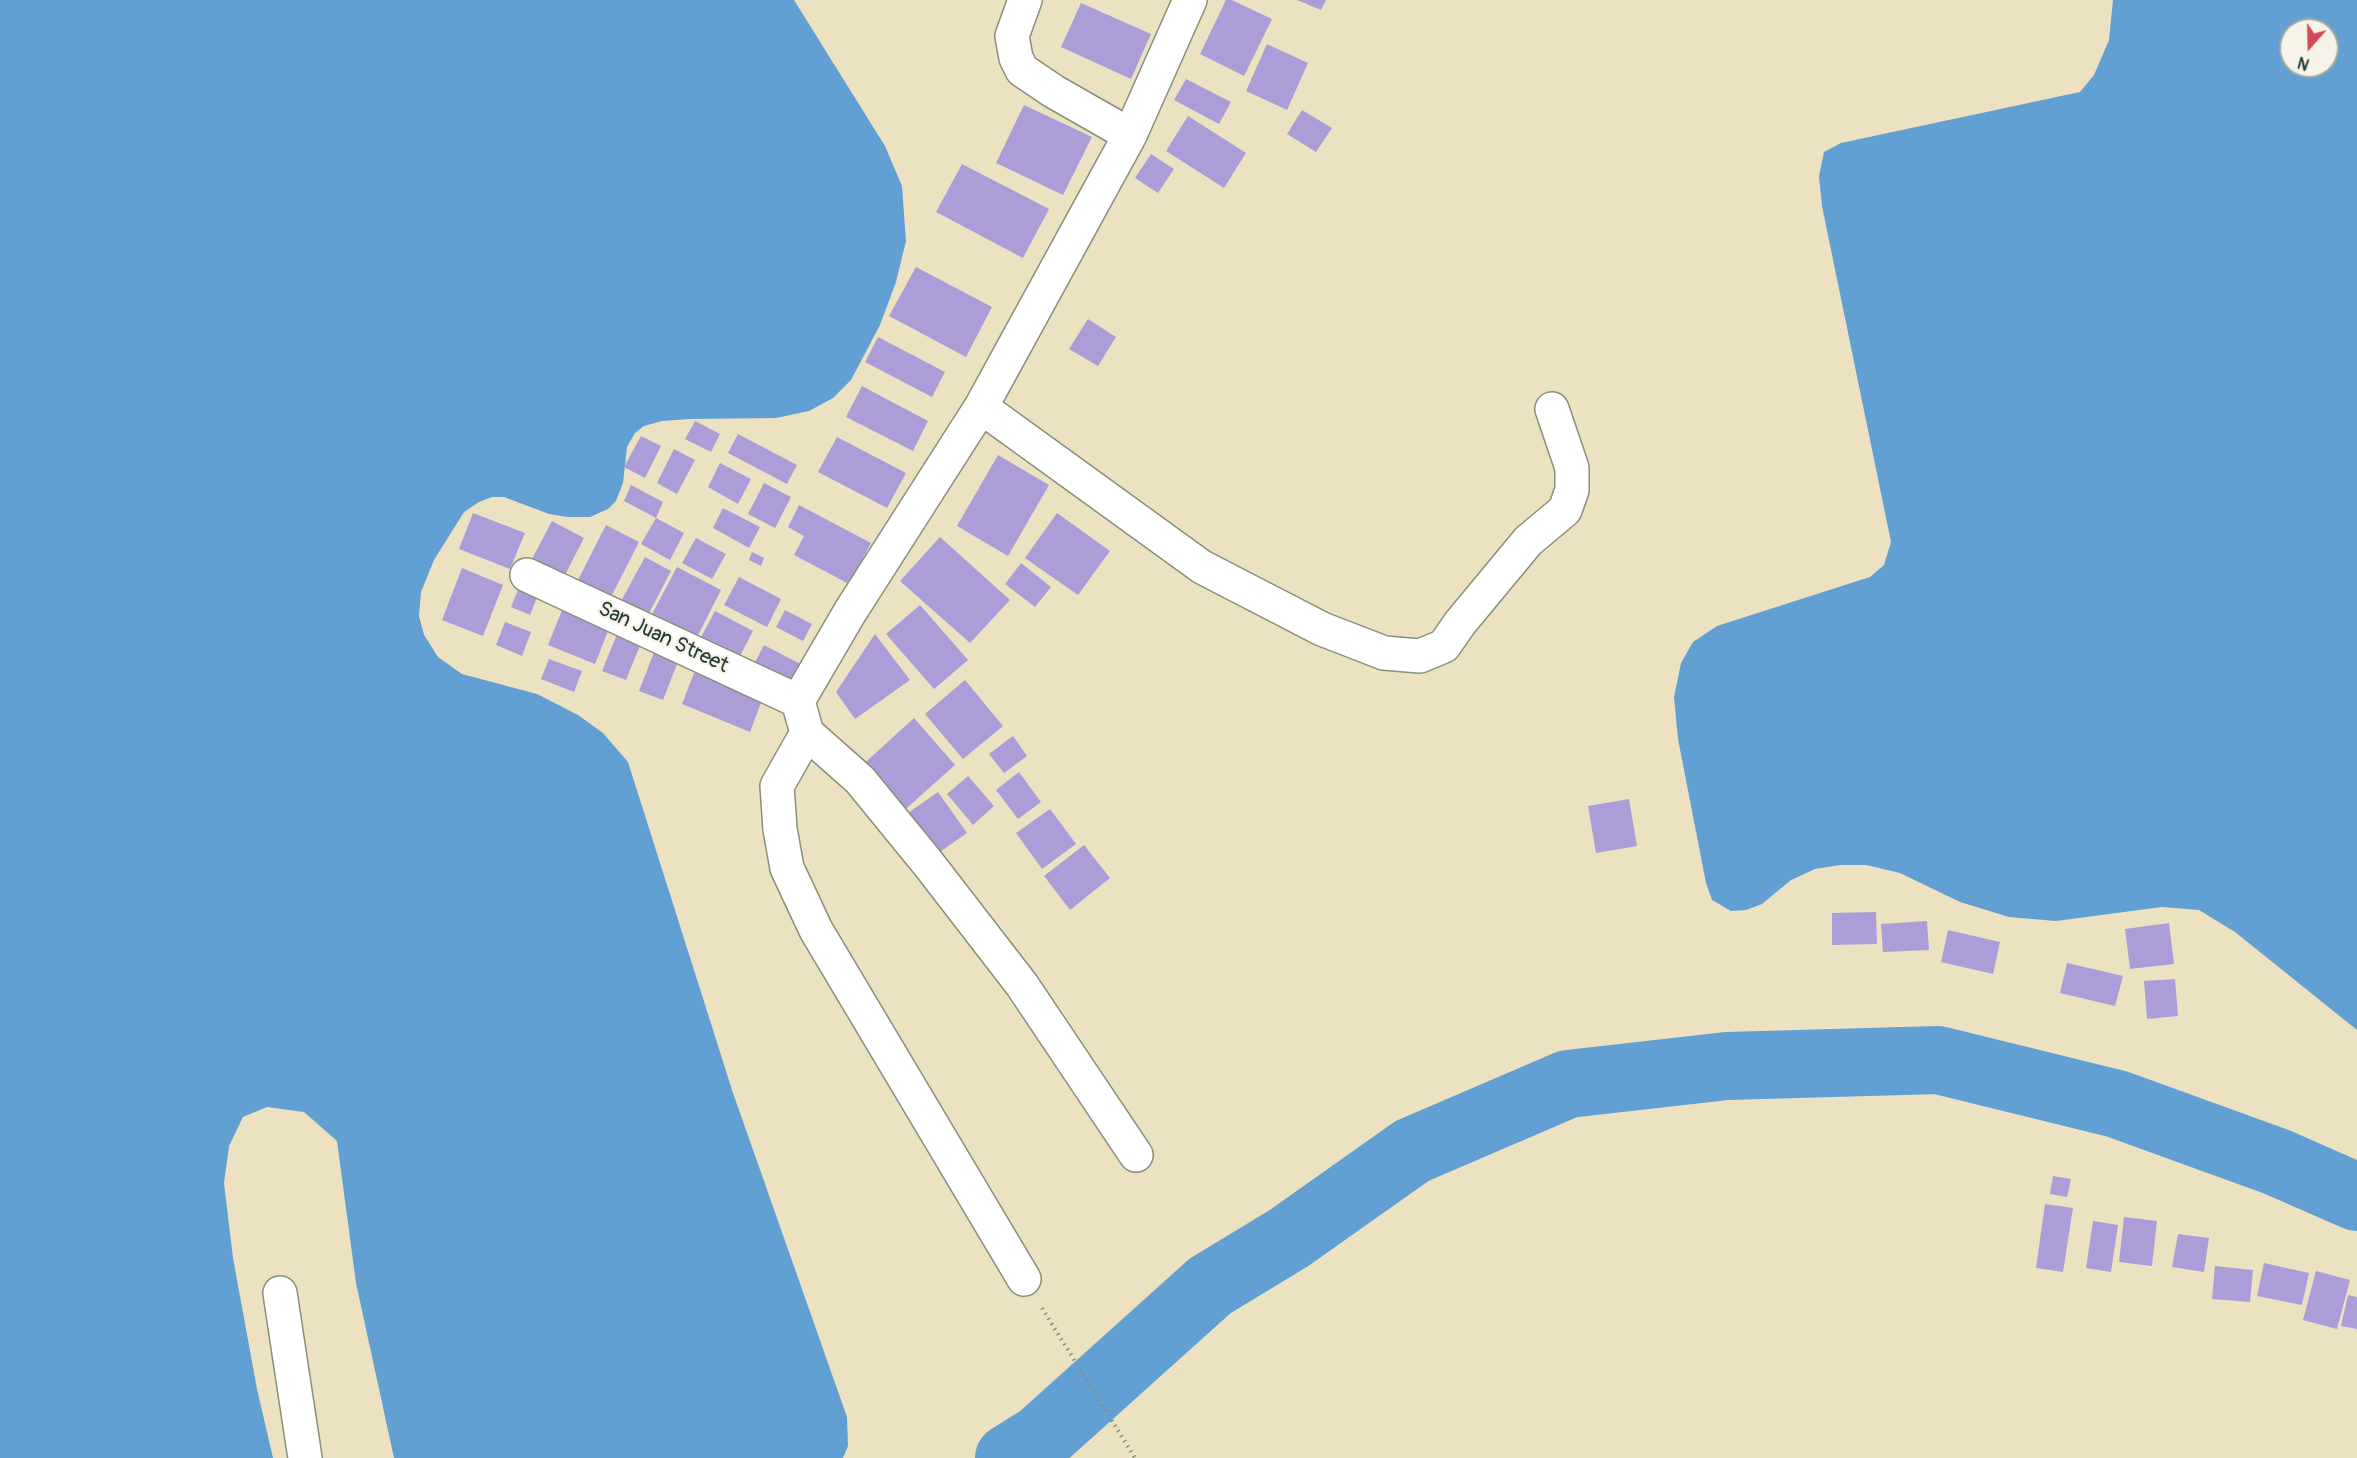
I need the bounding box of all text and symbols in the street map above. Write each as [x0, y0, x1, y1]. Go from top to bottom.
north arrow [2279, 18, 2339, 78]
text: N [2295, 52, 2312, 74]
street label: San Juan Street [594, 597, 732, 679]

